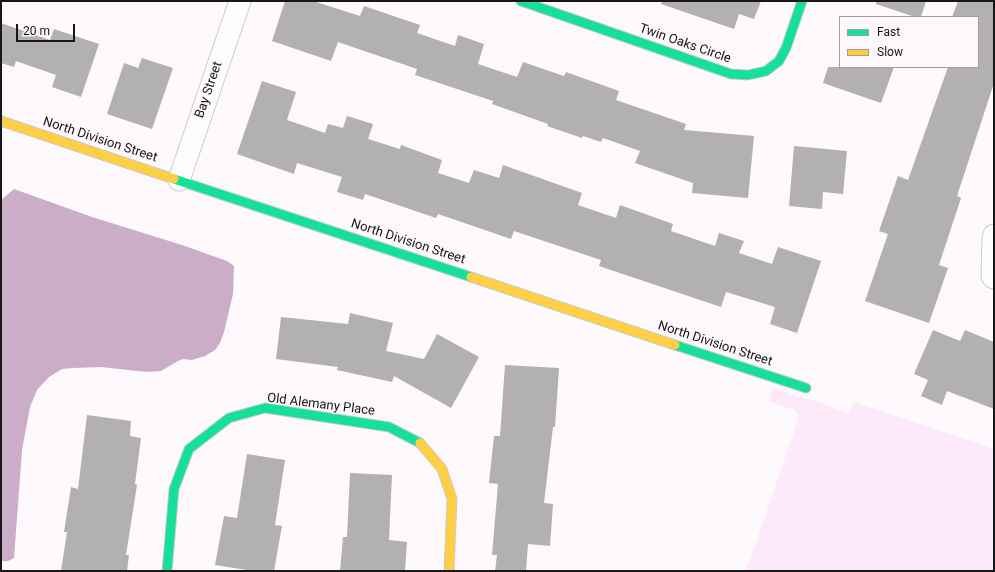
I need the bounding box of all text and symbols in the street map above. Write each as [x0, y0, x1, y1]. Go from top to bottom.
scale bar [18, 16, 77, 42]
legend [839, 16, 979, 68]
street label: Twin Oaks Circle [637, 21, 733, 67]
text: 20 m [23, 24, 50, 38]
text: Fast [877, 25, 900, 39]
text: Slow [877, 45, 903, 59]
street label: Bay Street [192, 60, 226, 120]
street label: North Division Street [41, 114, 159, 166]
street label: North Division Street [349, 216, 467, 268]
street label: North Division Street [656, 318, 774, 370]
street label: Old Alemany Place [266, 391, 376, 419]

